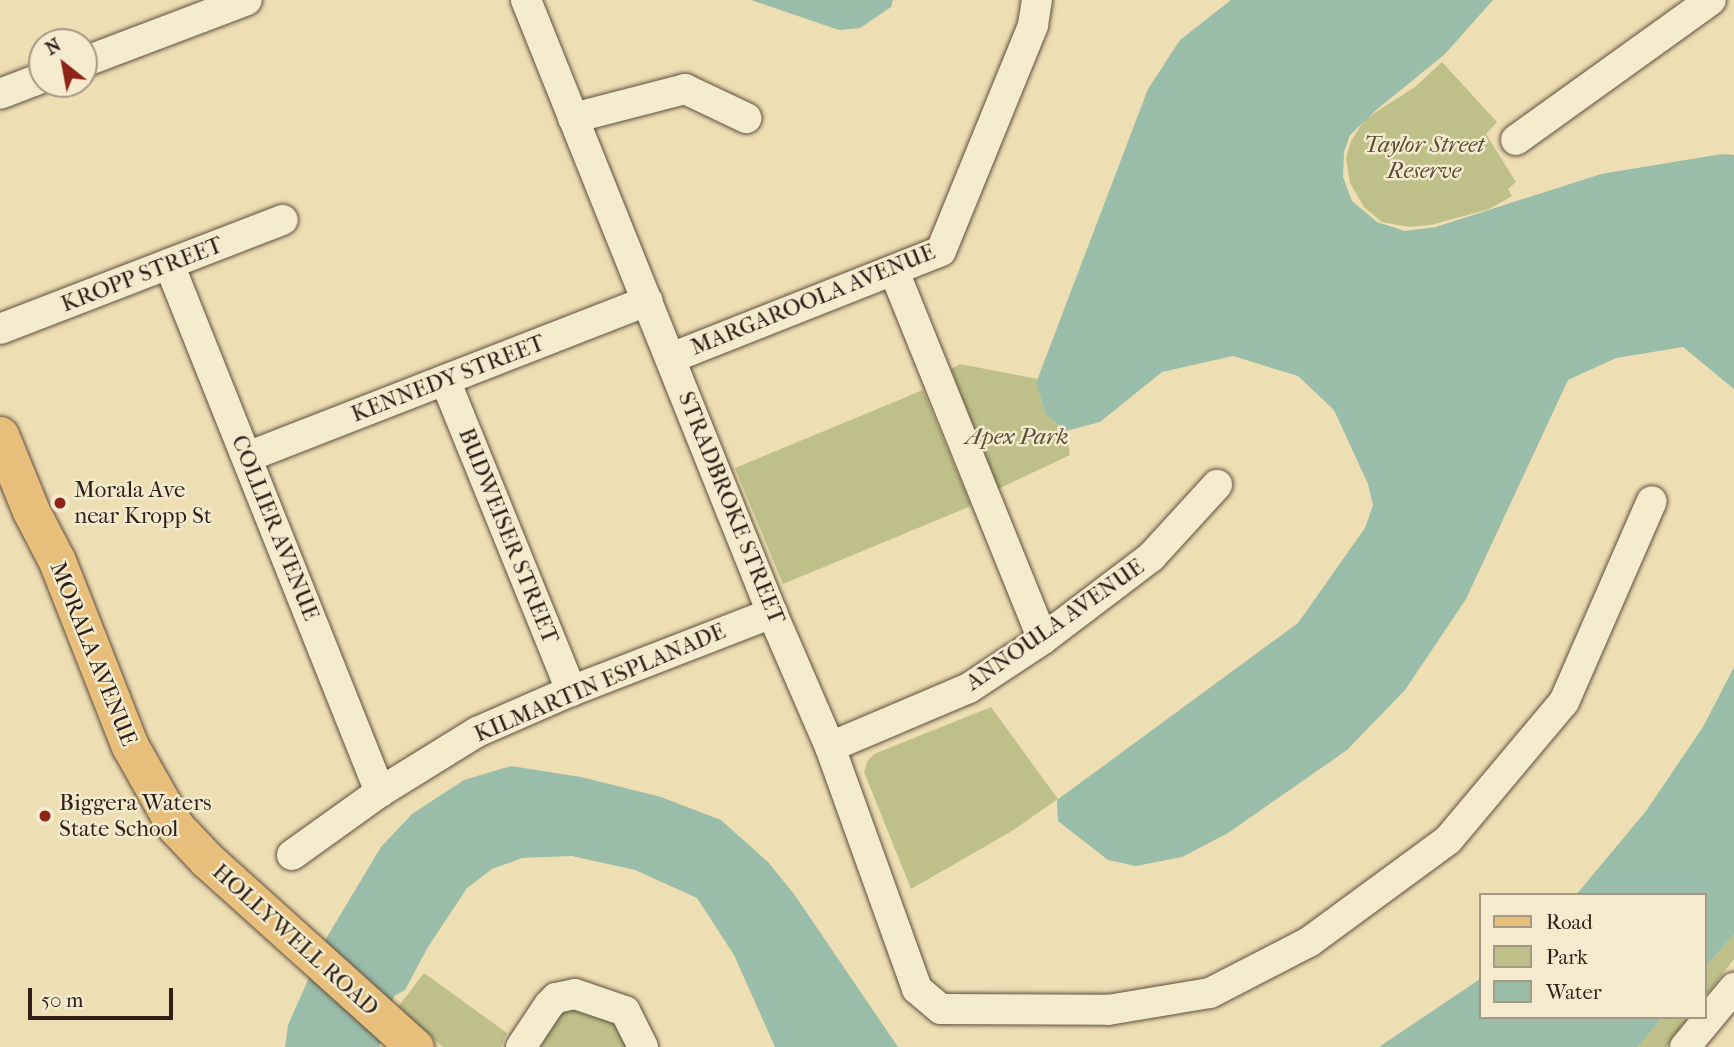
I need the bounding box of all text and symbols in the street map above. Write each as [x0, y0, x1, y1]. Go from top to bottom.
north arrow [28, 28, 98, 98]
text: N [41, 34, 65, 60]
park label: Taylor Street Reserve [1364, 131, 1484, 185]
street label: KROPP STREET [57, 231, 227, 319]
street label: MARGAROOLA AVENUE [687, 238, 939, 362]
street label: KENNEDY STREET [347, 329, 549, 429]
street label: STRADBROKE STREET [672, 388, 790, 628]
park label: Apex Park [966, 423, 1068, 451]
street label: BUDWEISER STREET [452, 424, 564, 648]
street label: COLLIER AVENUE [225, 431, 325, 625]
place label: Morala Ave near Kropp St [74, 476, 212, 530]
marker: Morala Ave near Kropp St [52, 495, 68, 511]
street label: ANNOULA AVENUE [961, 553, 1149, 697]
street label: MORALA AVENUE [43, 558, 143, 750]
street label: KILMARTIN ESPLANADE [470, 617, 730, 749]
place label: Biggera Waters State School [59, 789, 211, 843]
marker: Biggera Waters State School [37, 808, 53, 824]
street label: HOLLYWELL ROAD [206, 858, 384, 1022]
legend [1478, 893, 1706, 1019]
text: Road [1546, 910, 1593, 934]
text: Park [1546, 945, 1588, 969]
scale bar [32, 974, 177, 1018]
text: Water [1546, 980, 1602, 1004]
text: 50 m [41, 988, 84, 1012]

